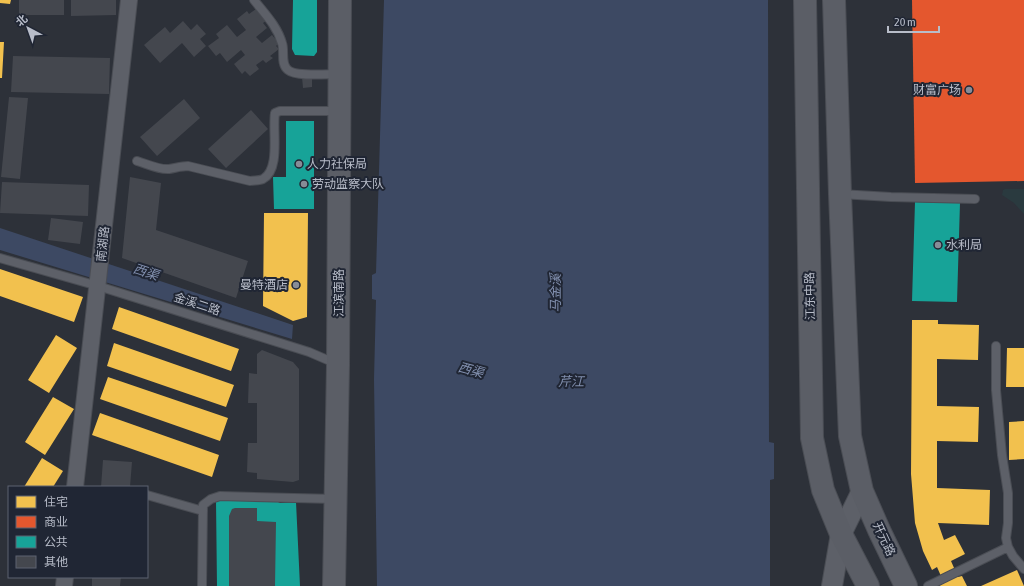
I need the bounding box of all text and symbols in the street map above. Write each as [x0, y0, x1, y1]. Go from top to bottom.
north arrow [8, 8, 48, 48]
scale bar [888, 8, 939, 34]
text: 北 [13, 12, 30, 29]
text: 20 m [894, 15, 916, 29]
place label: 财富广场 [913, 83, 961, 97]
marker: 财富广场 [964, 85, 974, 95]
place label: 人力社保局 [307, 157, 367, 171]
marker: 人力社保局 [294, 159, 304, 169]
place label: 劳动监察大队 [312, 177, 384, 191]
marker: 劳动监察大队 [299, 179, 309, 189]
street label: 南湖路 [94, 225, 112, 263]
place label: 水利局 [946, 238, 982, 252]
marker: 水利局 [933, 240, 943, 250]
water label: 西渠 [131, 261, 163, 284]
street label: 江滨南路 [332, 269, 346, 317]
water label: 马金溪 [548, 272, 563, 313]
street label: 江东中路 [803, 272, 817, 320]
place label: 曼特酒店 [240, 278, 288, 292]
marker: 曼特酒店 [291, 280, 301, 290]
street label: 金溪二路 [172, 290, 222, 318]
water label: 西渠 [456, 359, 487, 381]
water label: 芹江 [558, 374, 586, 389]
legend [8, 486, 148, 578]
text: 住宅 [44, 495, 68, 509]
text: 商业 [44, 515, 68, 529]
street label: 开元路 [870, 520, 898, 558]
text: 公共 [44, 535, 68, 549]
text: 其他 [44, 555, 68, 569]

